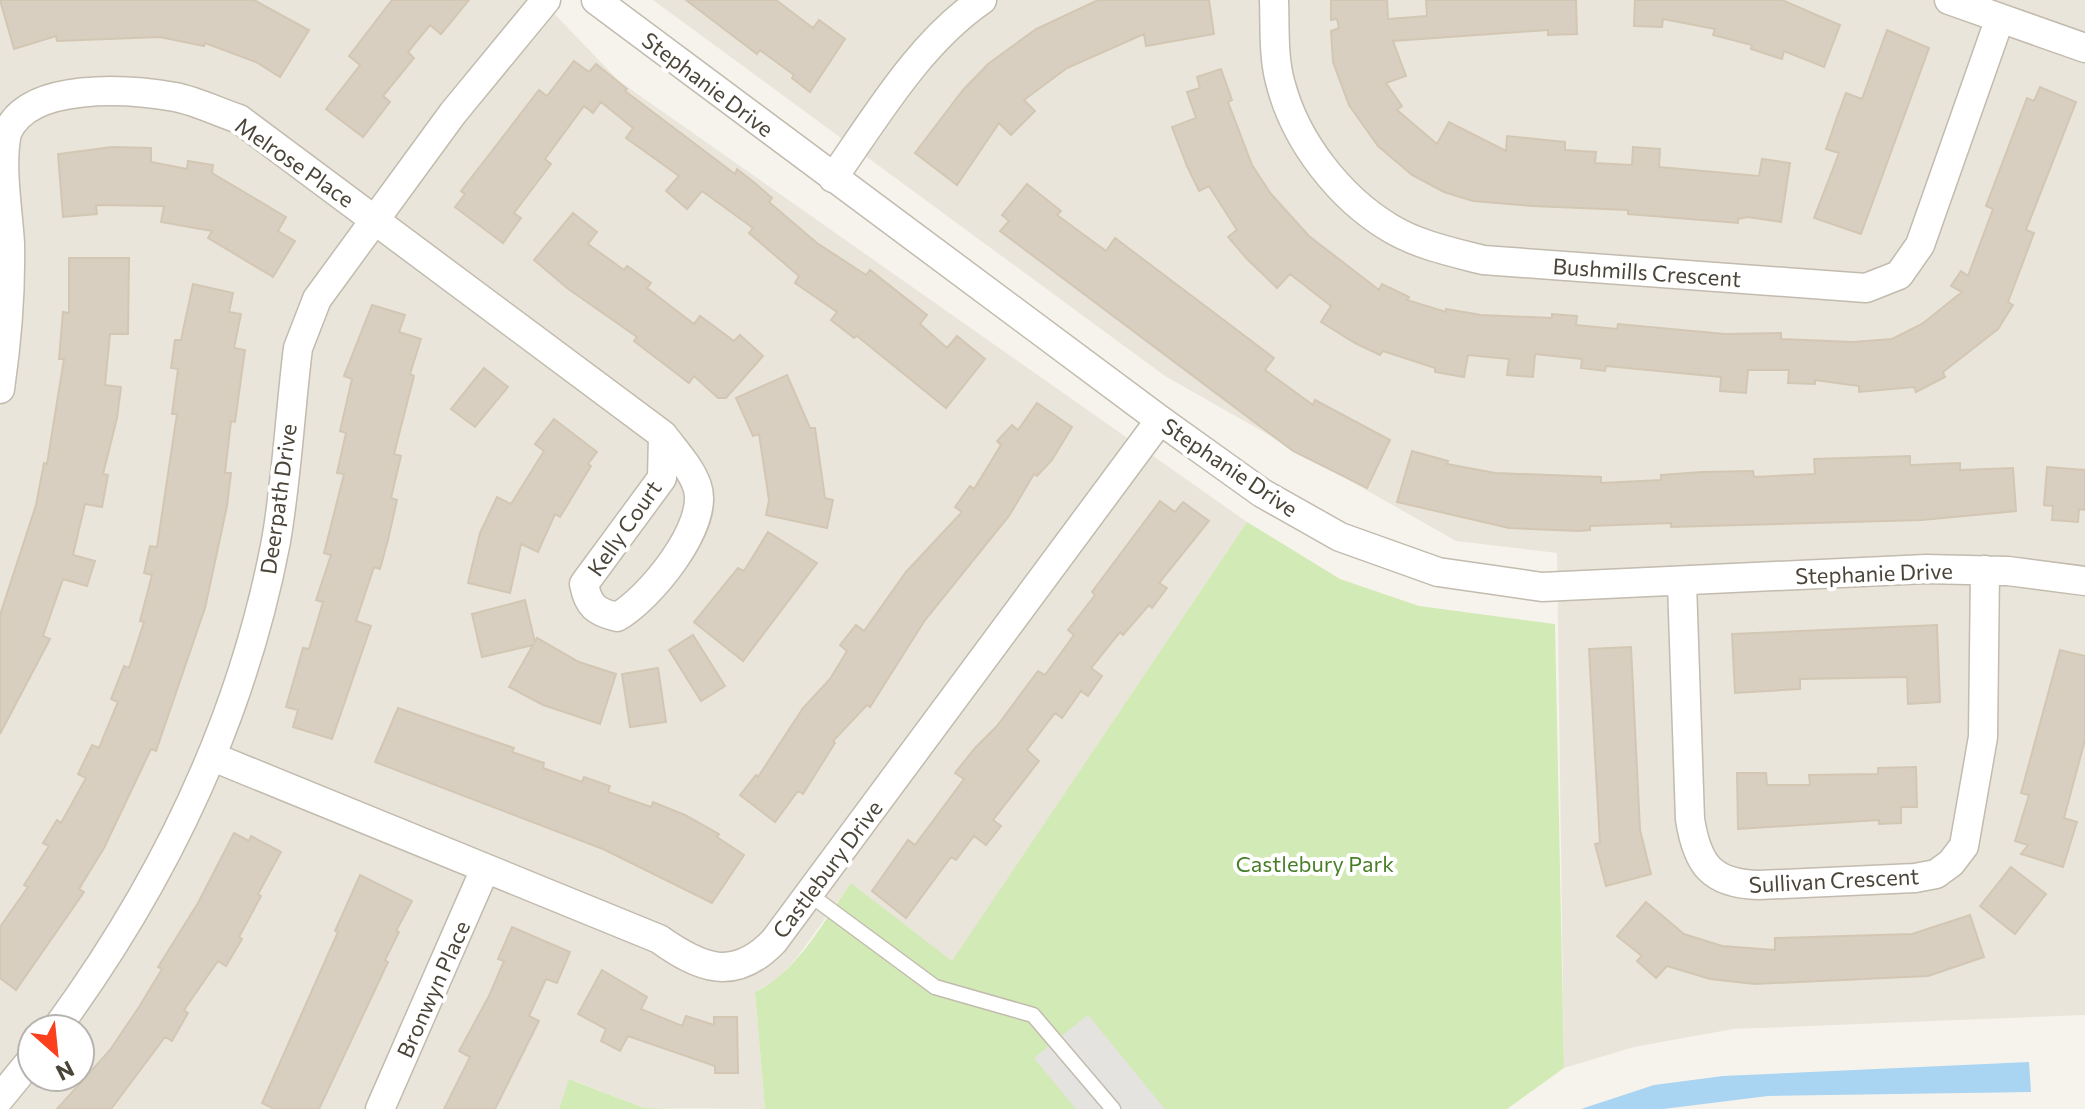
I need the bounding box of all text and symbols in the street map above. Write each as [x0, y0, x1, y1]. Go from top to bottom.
street label: Stephanie Drive [637, 26, 779, 142]
street label: Melrose Place [230, 111, 360, 213]
street label: Bushmills Crescent [1552, 252, 1742, 292]
street label: Stephanie Drive [1157, 412, 1303, 522]
street label: Deerpath Drive [254, 422, 302, 576]
street label: Kelly Court [581, 475, 667, 581]
street label: Stephanie Drive [1795, 557, 1953, 589]
street label: Castlebury Drive [766, 795, 888, 943]
park label: Castlebury Park [1236, 850, 1394, 877]
street label: Sullivan Crescent [1748, 862, 1920, 898]
street label: Bronwyn Place [391, 916, 475, 1062]
north arrow [16, 1013, 96, 1093]
text: N [52, 1055, 79, 1087]

